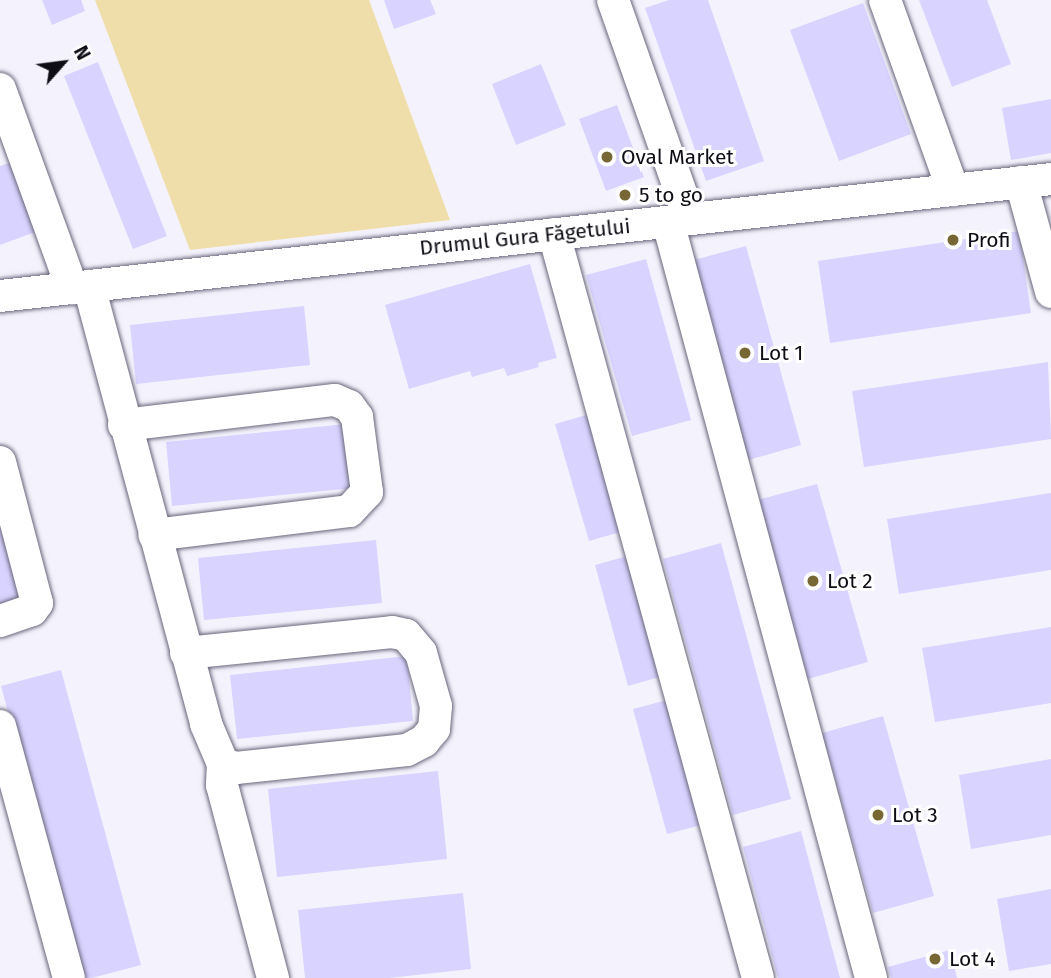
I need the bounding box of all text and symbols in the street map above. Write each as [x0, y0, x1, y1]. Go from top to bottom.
north arrow [28, 28, 98, 98]
text: N [69, 42, 95, 64]
place label: Oval Market [621, 144, 734, 170]
marker: Oval Market [599, 149, 615, 165]
place label: 5 to go [639, 182, 703, 208]
marker: 5 to go [617, 187, 633, 203]
street label: Drumul Gura Făgetului [418, 213, 632, 261]
place label: Profi [967, 227, 1011, 253]
marker: Profi [945, 232, 961, 248]
place label: Lot 1 [759, 340, 803, 366]
marker: Lot 1 [737, 345, 753, 361]
place label: Lot 2 [827, 568, 873, 594]
marker: Lot 2 [805, 573, 821, 589]
place label: Lot 3 [892, 802, 938, 828]
marker: Lot 3 [870, 807, 886, 823]
place label: Lot 4 [949, 946, 996, 972]
marker: Lot 4 [927, 951, 943, 967]

